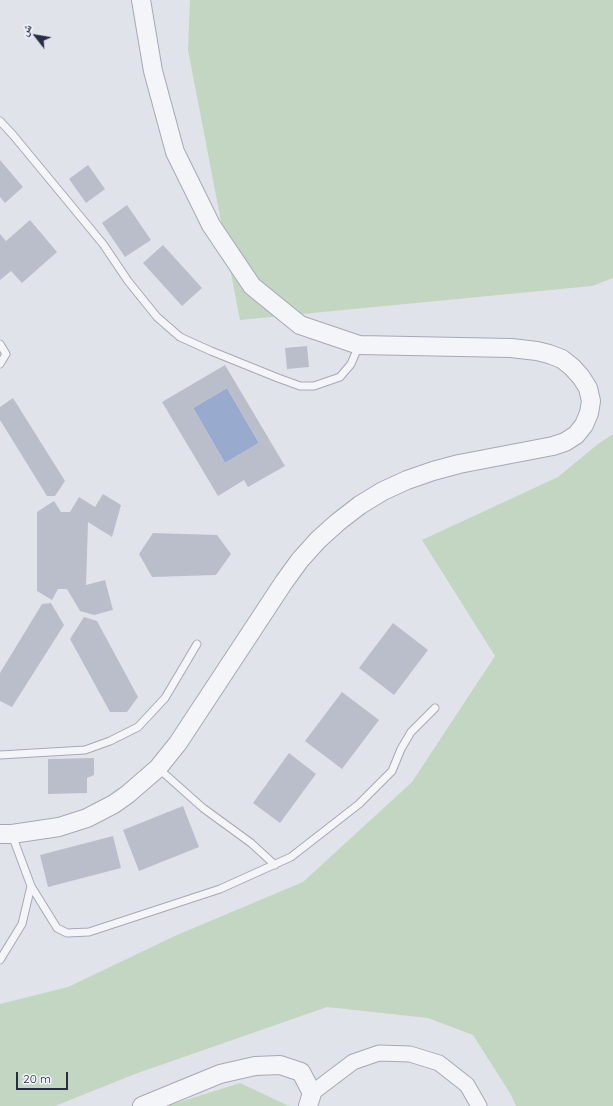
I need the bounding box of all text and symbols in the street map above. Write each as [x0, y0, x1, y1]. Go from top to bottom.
north arrow [16, 16, 56, 56]
text: ش [17, 21, 35, 38]
scale bar [18, 1064, 70, 1090]
text: 20 m [23, 1071, 51, 1086]

